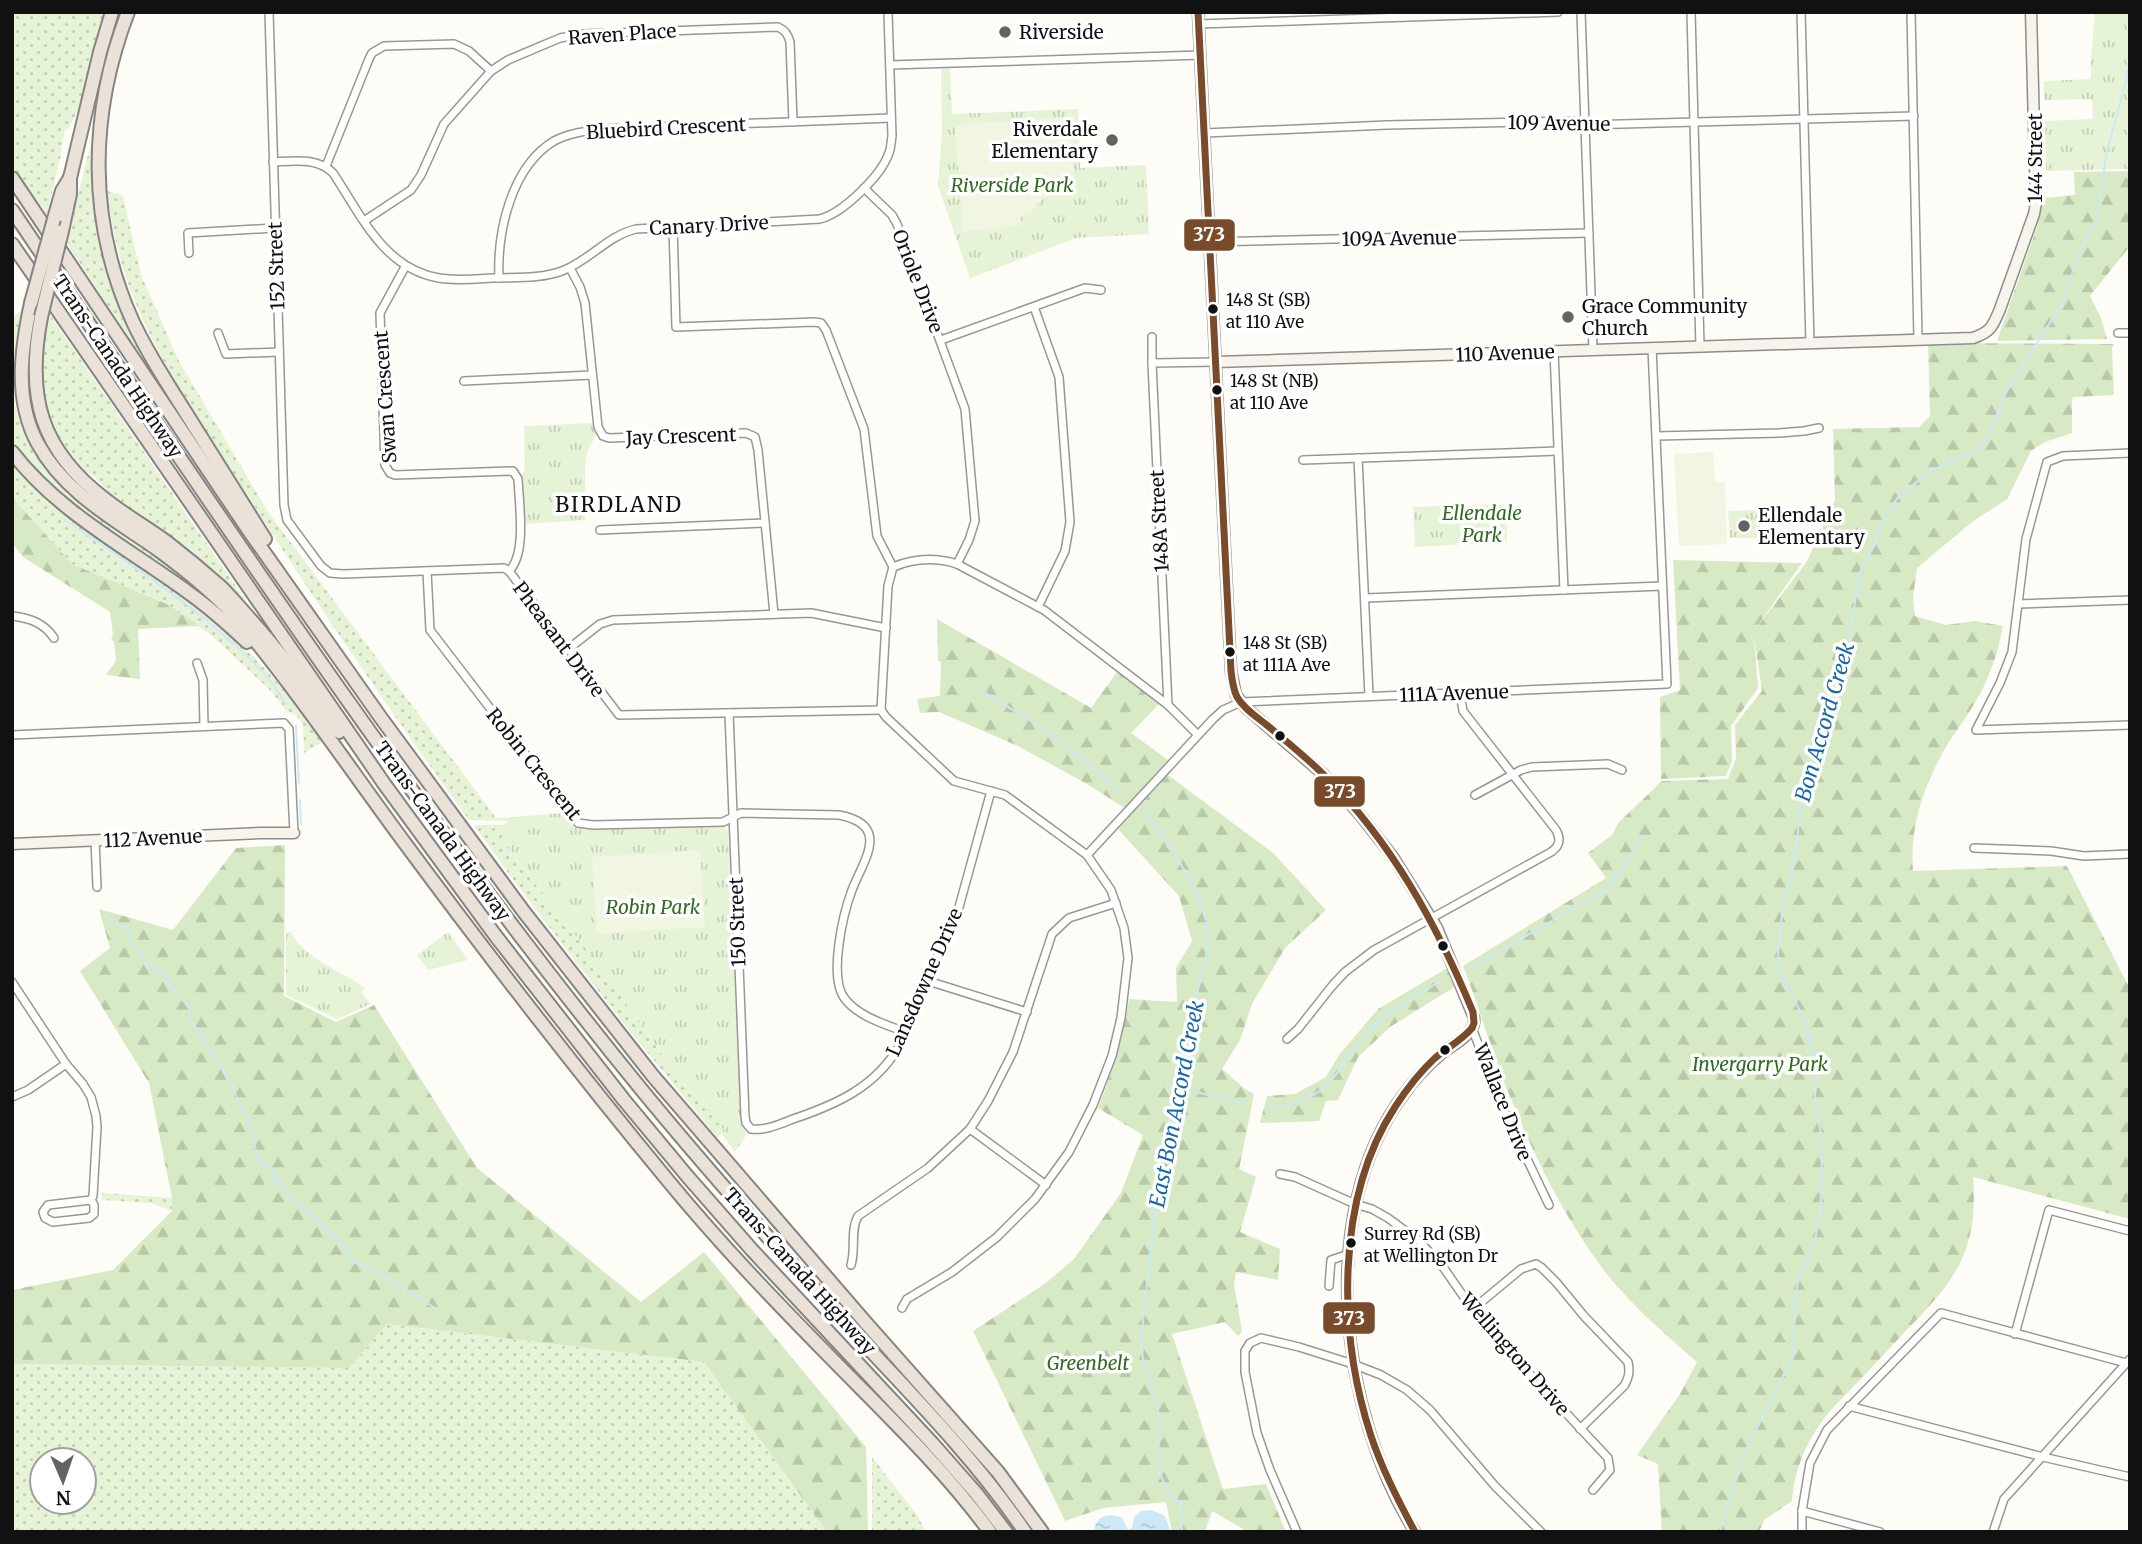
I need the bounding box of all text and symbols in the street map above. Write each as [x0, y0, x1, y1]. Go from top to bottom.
street label: Raven Place [567, 18, 677, 50]
place label: Riverside [1019, 20, 1104, 44]
marker: Riverside [997, 24, 1013, 40]
street label: 109 Avenue [1507, 110, 1611, 136]
street label: Bluebird Crescent [585, 112, 747, 144]
street label: 144 Street [2023, 113, 2047, 203]
place label: Riverdale Elementary [991, 117, 1098, 163]
marker: Riverdale Elementary [1104, 132, 1120, 148]
park label: Riverside Park [951, 173, 1074, 197]
street label: Canary Drive [649, 210, 769, 240]
line badge: 373 [1183, 218, 1236, 252]
street label: 152 Street [262, 221, 290, 311]
text: 373 [1193, 222, 1225, 246]
street label: 109A Avenue [1341, 225, 1457, 251]
street label: Oriole Drive [887, 226, 949, 336]
street label: Trans-Canada Highway [48, 270, 188, 462]
place label: 148 St (SB) at 110 Ave [1226, 289, 1311, 333]
place label: Grace Community Church [1582, 294, 1747, 340]
marker: 148 St (SB) at 110 Ave [1206, 302, 1220, 316]
marker: Grace Community Church [1560, 309, 1576, 325]
street label: Swan Crescent [368, 329, 402, 464]
street label: 110 Avenue [1455, 339, 1555, 367]
place label: 148 St (NB) at 110 Ave [1230, 370, 1319, 414]
marker: 148 St (NB) at 110 Ave [1210, 383, 1224, 397]
street label: Jay Crescent [624, 422, 737, 450]
street label: 148A Street [1144, 468, 1174, 573]
district label: BIRDLAND [555, 491, 683, 518]
park label: Ellendale Park [1442, 501, 1522, 547]
place label: Ellendale Elementary [1758, 503, 1865, 549]
marker: Ellendale Elementary [1736, 518, 1752, 534]
street label: Pheasant Drive [508, 577, 610, 701]
place label: 148 St (SB) at 111A Ave [1243, 632, 1330, 676]
water label: Bon Accord Creek [1789, 639, 1860, 805]
marker: 148 St (SB) at 111A Ave [1223, 645, 1237, 659]
street label: 111A Avenue [1399, 679, 1509, 707]
street label: Robin Crescent [481, 703, 587, 825]
unlabelled marker [1273, 729, 1287, 743]
street label: Trans-Canada Highway [370, 737, 516, 925]
line badge: 373 [1313, 775, 1366, 808]
text: 373 [1324, 779, 1356, 803]
street label: 112 Avenue [103, 823, 203, 853]
street label: 150 Street [723, 876, 751, 967]
park label: Robin Park [606, 895, 701, 919]
street label: Lansdowne Drive [881, 904, 968, 1060]
unlabelled marker [1436, 939, 1450, 953]
water label: East Bon Accord Creek [1143, 998, 1210, 1210]
street label: Wallace Drive [1468, 1039, 1537, 1164]
unlabelled marker [1438, 1043, 1452, 1057]
park label: Invergarry Park [1692, 1052, 1828, 1076]
street label: Trans-Canada Highway [719, 1183, 881, 1359]
place label: Surrey Rd (SB) at Wellington Dr [1364, 1223, 1498, 1267]
marker: Surrey Rd (SB) at Wellington Dr [1344, 1236, 1358, 1250]
street label: Wellington Drive [1455, 1287, 1575, 1420]
line badge: 373 [1322, 1301, 1376, 1335]
text: 373 [1333, 1306, 1365, 1330]
park label: Greenbelt [1047, 1351, 1130, 1375]
north arrow [28, 1446, 98, 1516]
text: N [56, 1486, 72, 1510]

